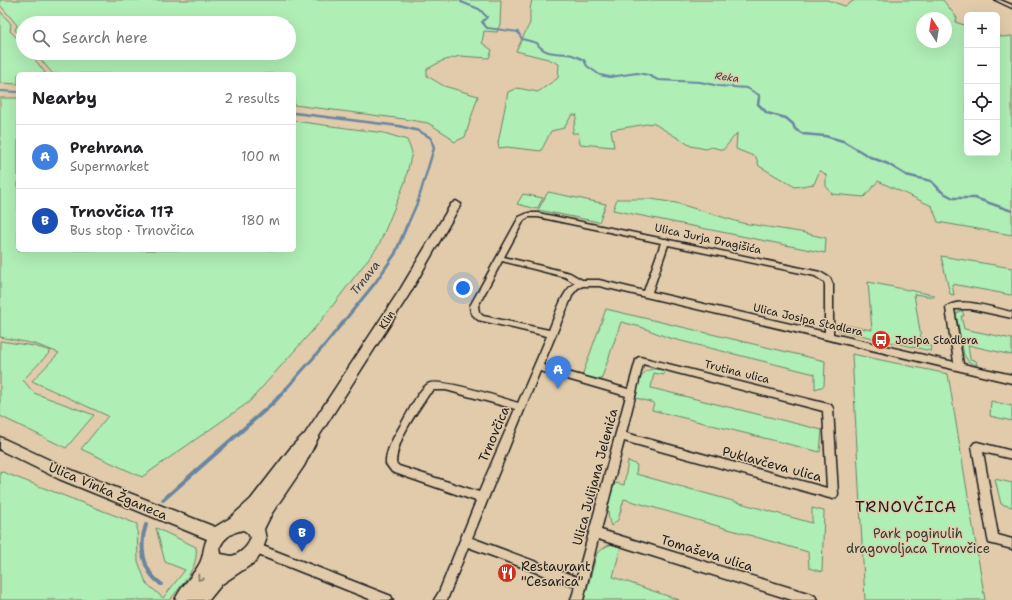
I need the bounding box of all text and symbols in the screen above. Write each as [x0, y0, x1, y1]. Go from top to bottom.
north arrow [916, 12, 952, 48]
map controls [964, 12, 1000, 156]
button: + [964, 12, 1000, 48]
search box [16, 16, 296, 60]
icon: search [30, 27, 52, 49]
text: Search here [62, 28, 148, 48]
button: − [964, 48, 1000, 84]
water label: Reka [714, 69, 740, 85]
button: locate [964, 84, 1000, 120]
text: Nearby [32, 87, 97, 109]
text: 2 results [224, 90, 280, 107]
button: layers [964, 120, 1000, 156]
text: Prehrana [70, 138, 143, 158]
text: A [40, 148, 50, 165]
text: 100 m [241, 148, 280, 165]
text: Supermarket [70, 158, 149, 175]
text: Trnovčica 117 [70, 202, 174, 222]
text: B [41, 212, 49, 229]
text: 180 m [241, 212, 280, 229]
street label: Ulica Jurja Dragišića [653, 220, 763, 258]
text: Bus stop · Trnovčica [70, 222, 194, 239]
water label: Trnava [347, 258, 383, 298]
your location [453, 278, 473, 298]
street label: Ulica Josipa Stadlera [752, 300, 865, 340]
street label: Klin [375, 307, 399, 332]
bus stop icon: Josipa Stadlera [870, 329, 892, 351]
place label: Josipa Stadlera [895, 333, 978, 348]
pin: A [545, 356, 571, 389]
street label: Trutina ulica [703, 357, 771, 387]
street label: Trnovčica [475, 403, 513, 465]
street label: Ulica Julijana Jelenića [569, 407, 621, 547]
street label: Puklavčeva ulica [720, 443, 824, 485]
street label: Ulica Vinka Žganeca [46, 457, 170, 524]
district label: TRNOVČICA [855, 496, 957, 517]
pin: B [289, 519, 315, 552]
park label: Park poginulih dragovoljaca Trnovčice [846, 525, 990, 557]
street label: Tomaševa ulica [659, 531, 755, 575]
place label: Restaurant "Cesarica" [521, 558, 591, 590]
restaurant icon: Restaurant "Cesarica" [496, 562, 518, 584]
one-way arrow [198, 574, 205, 581]

